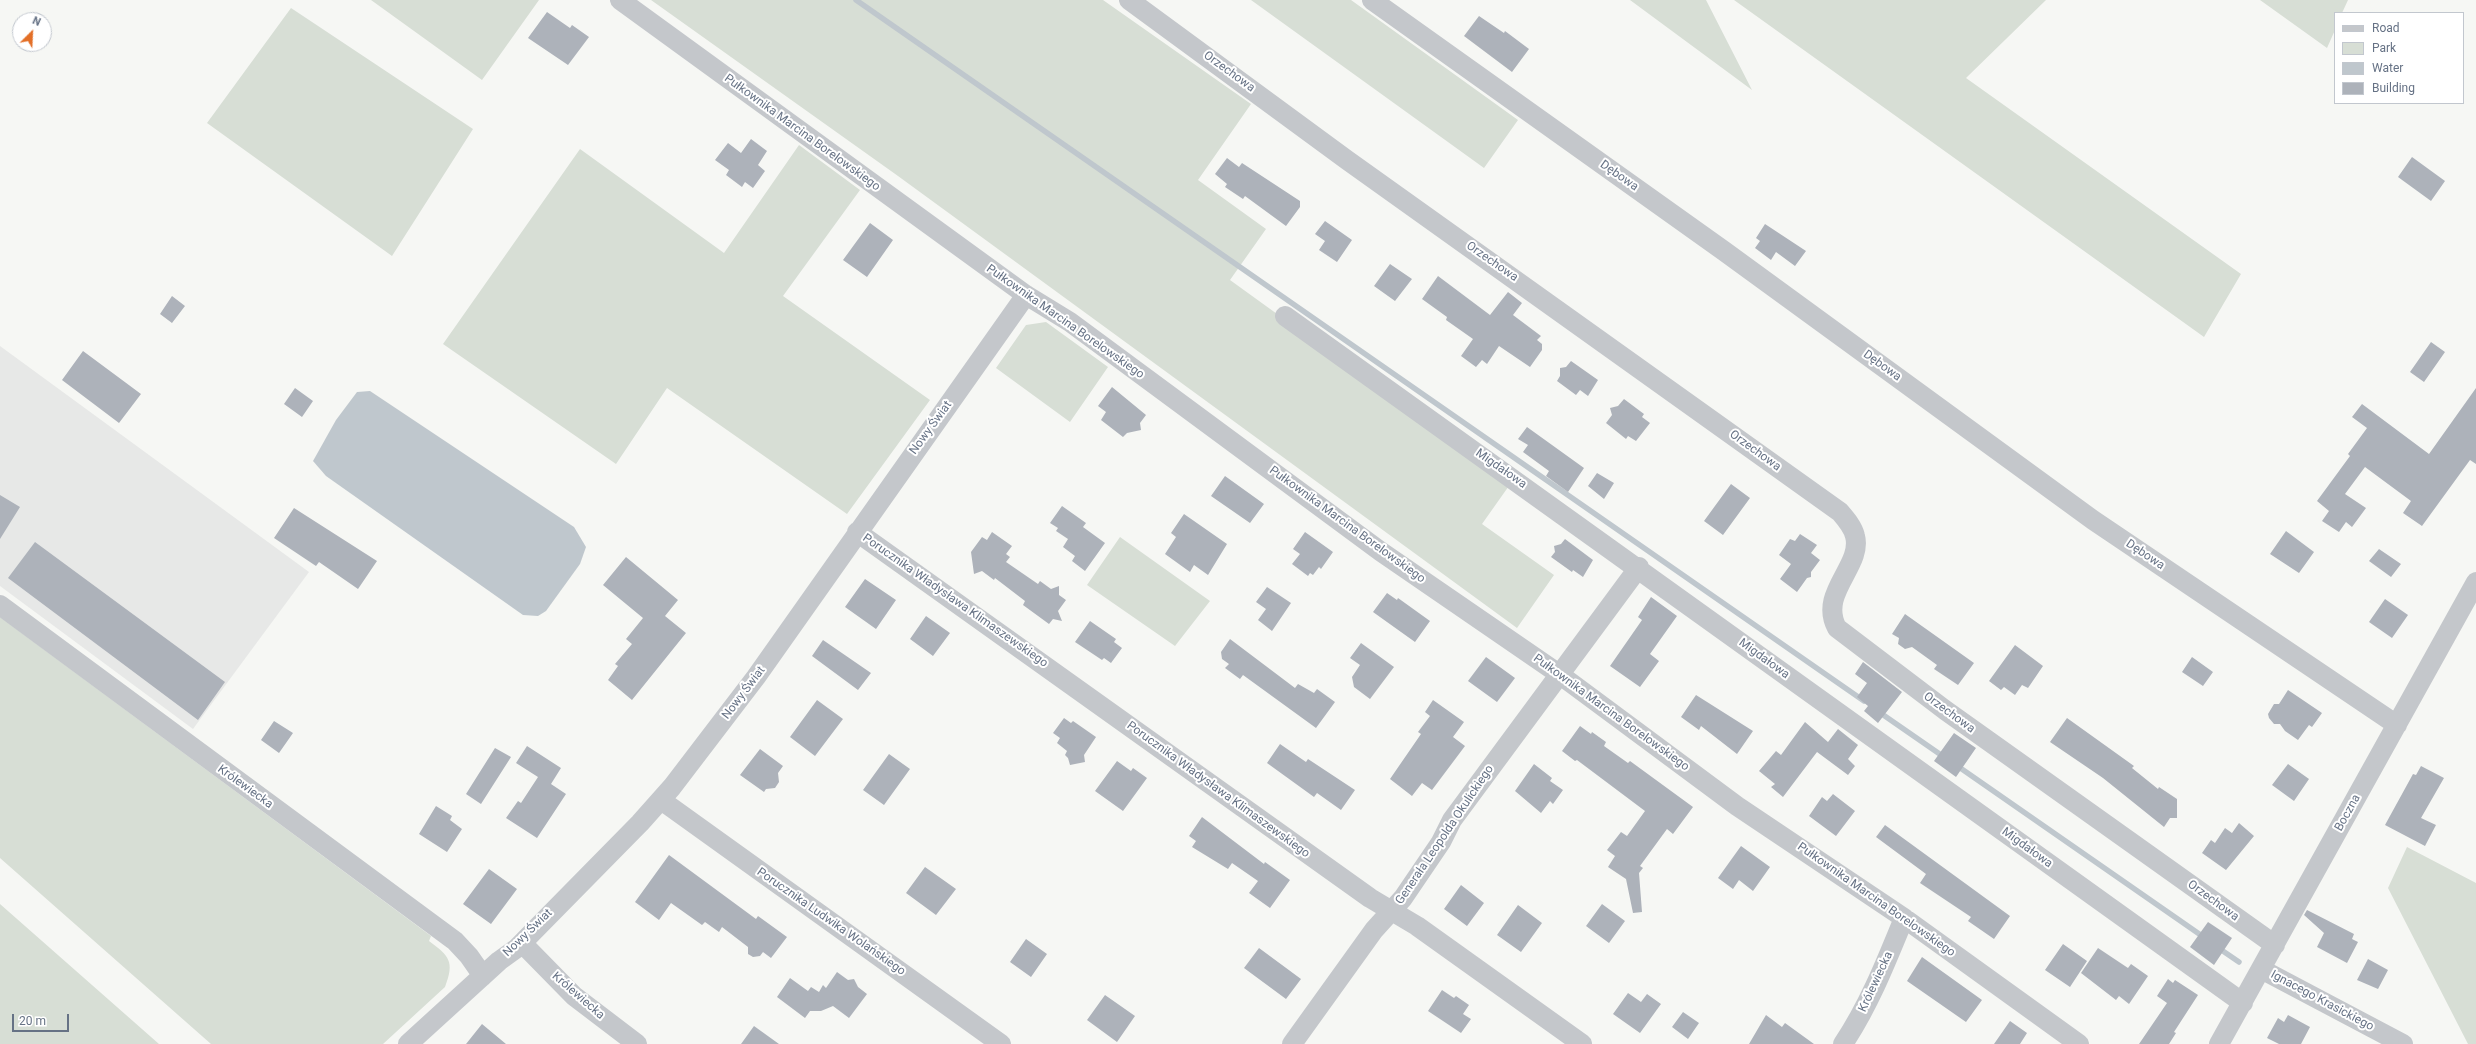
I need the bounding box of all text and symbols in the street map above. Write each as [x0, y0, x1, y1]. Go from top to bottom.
north arrow [12, 12, 52, 52]
legend [2334, 12, 2464, 104]
text: N [30, 14, 43, 29]
text: Road [2372, 21, 2400, 35]
text: Park [2372, 41, 2396, 55]
street label: Orzechowa [1201, 49, 1257, 95]
text: Water [2372, 61, 2403, 75]
street label: Pułkownika Marcina Borelowskiego [721, 72, 883, 194]
text: Building [2372, 81, 2415, 95]
street label: Dębowa [1597, 158, 1641, 194]
street label: Orzechowa [1463, 239, 1521, 285]
street label: Pułkownika Marcina Borelowskiego [983, 262, 1147, 382]
street label: Dębowa [1860, 347, 1904, 385]
street label: Nowy Świat [907, 398, 955, 458]
street label: Orzechowa [1727, 428, 1783, 474]
street label: Migdałowa [1473, 446, 1529, 492]
street label: Pułkownika Marcina Borelowskiego [1266, 464, 1428, 586]
street label: Porucznika Władysława Klimaszewskiego [860, 531, 1050, 671]
street label: Dębowa [2123, 537, 2167, 573]
street label: Migdałowa [1736, 636, 1792, 682]
street label: Pułkownika Marcina Borelowskiego [1530, 652, 1692, 774]
street label: Nowy Świat [719, 664, 769, 722]
street label: Orzechowa [1921, 690, 1977, 736]
street label: Porucznika Władysława Klimaszewskiego [1124, 719, 1312, 861]
street label: Królewiecka [215, 762, 275, 812]
street label: Generała Leopolda Okulickiego [1393, 763, 1497, 907]
street label: Boczna [2332, 792, 2364, 834]
street label: Migdałowa [1999, 825, 2055, 871]
street label: Pułkownika Marcina Borelowskiego [1794, 840, 1958, 960]
street label: Porucznika Ludwika Wolańskiego [754, 865, 908, 979]
street label: Orzechowa [2185, 878, 2241, 924]
street label: Nowy Świat [500, 906, 556, 960]
street label: Królewiecka [1856, 950, 1896, 1014]
street label: Ignacego Krasickiego [2268, 968, 2376, 1034]
street label: Królewiecka [549, 969, 607, 1023]
scale bar [14, 1006, 71, 1032]
text: 20 m [19, 1014, 46, 1028]

